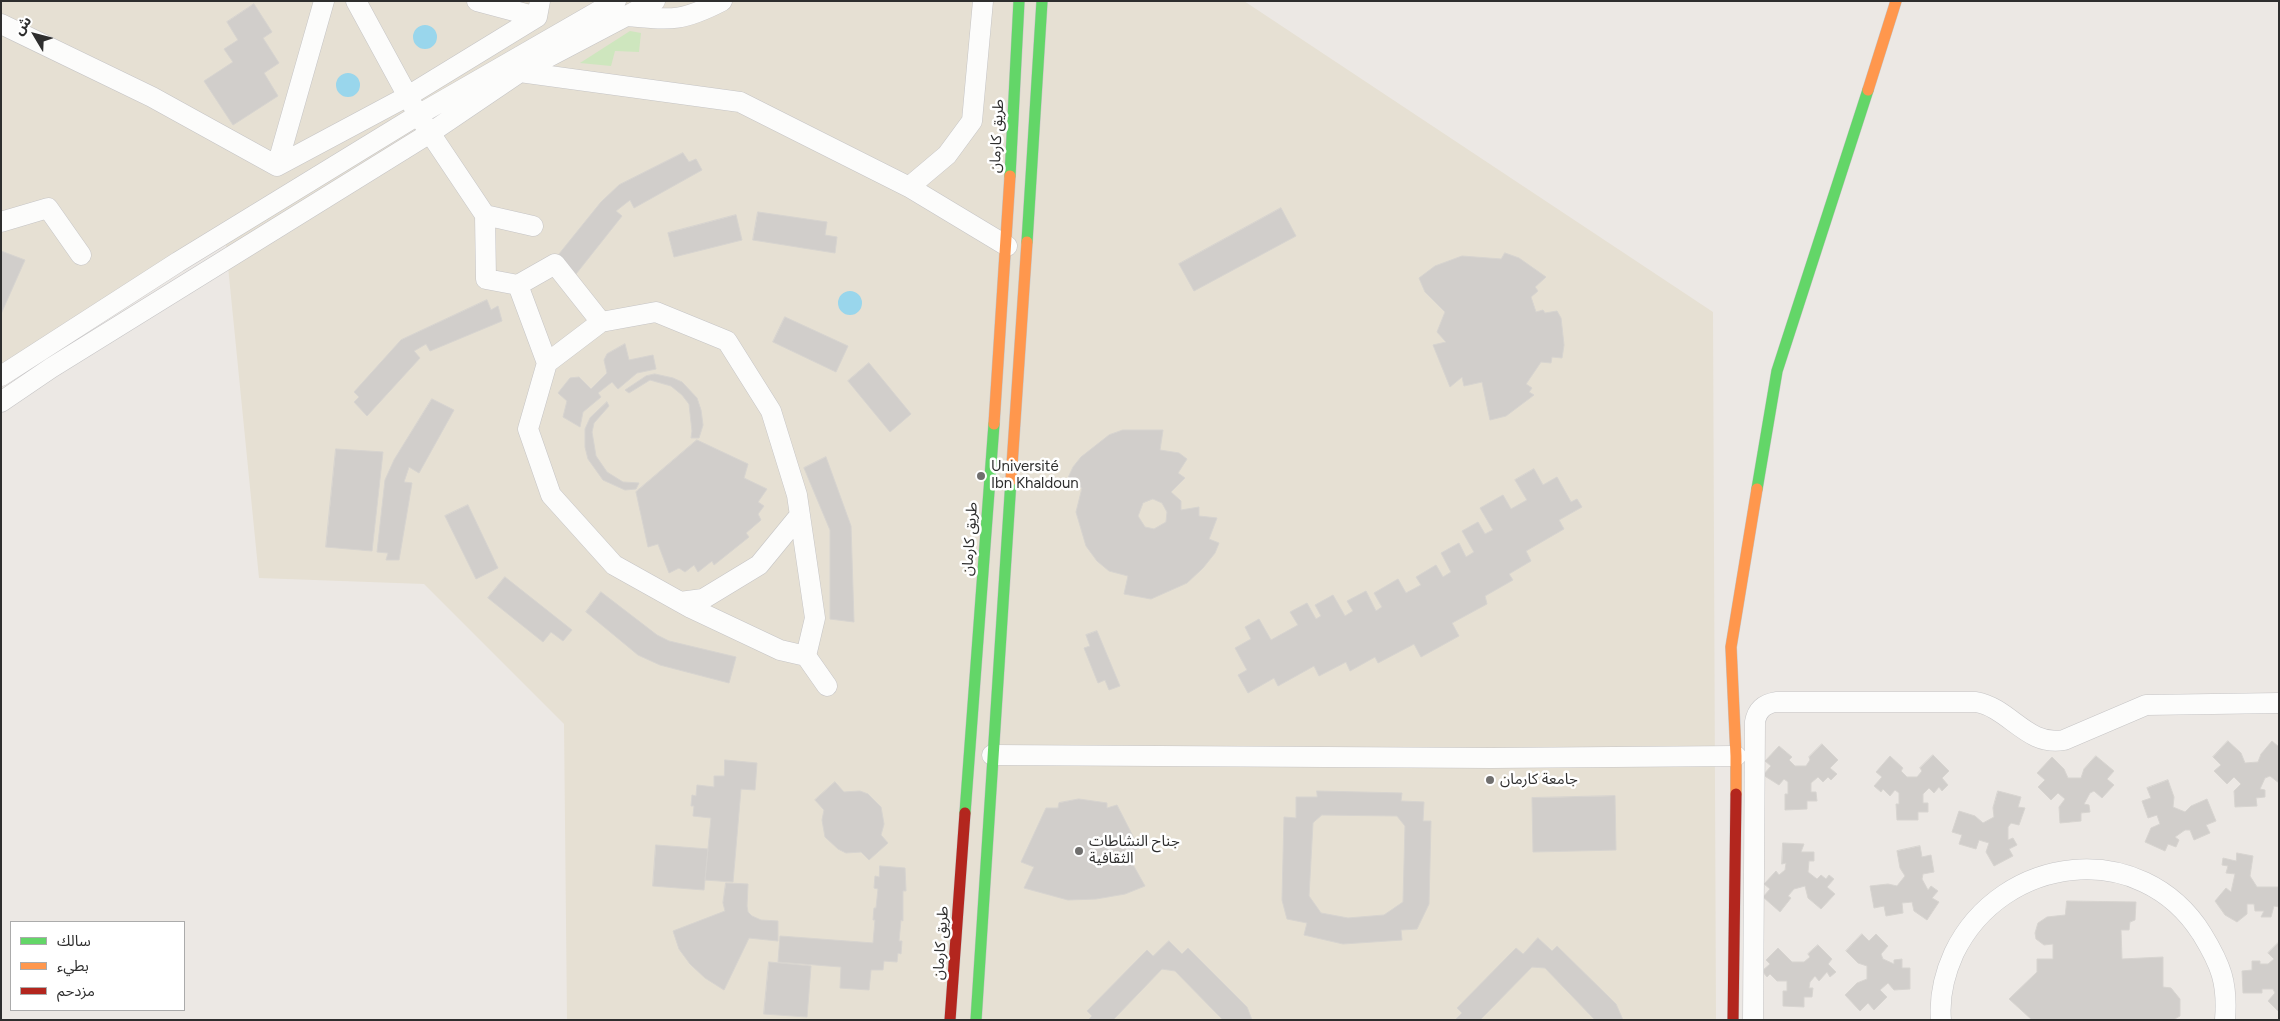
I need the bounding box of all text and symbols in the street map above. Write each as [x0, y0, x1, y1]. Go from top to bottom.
north arrow [10, 10, 60, 60]
text: ش [10, 13, 35, 38]
street label: طريق كارمان [986, 99, 1008, 173]
place label: Université Ibn Khaldoun [991, 458, 1079, 493]
marker: Université Ibn Khaldoun [975, 470, 987, 482]
street label: طريق كارمان [958, 502, 982, 576]
place label: جامعة كارمان [1500, 771, 1578, 789]
marker: جامعة كارمان [1484, 774, 1496, 786]
place label: جناح النشاطات الثقافية [1089, 833, 1180, 868]
marker: جناح النشاطات الثقافية [1073, 845, 1085, 857]
street label: طريق كارمان [929, 906, 953, 980]
legend [10, 921, 185, 1011]
text: سالك [57, 932, 91, 950]
text: بطيء [57, 957, 89, 975]
text: مزدحم [57, 982, 95, 1000]

